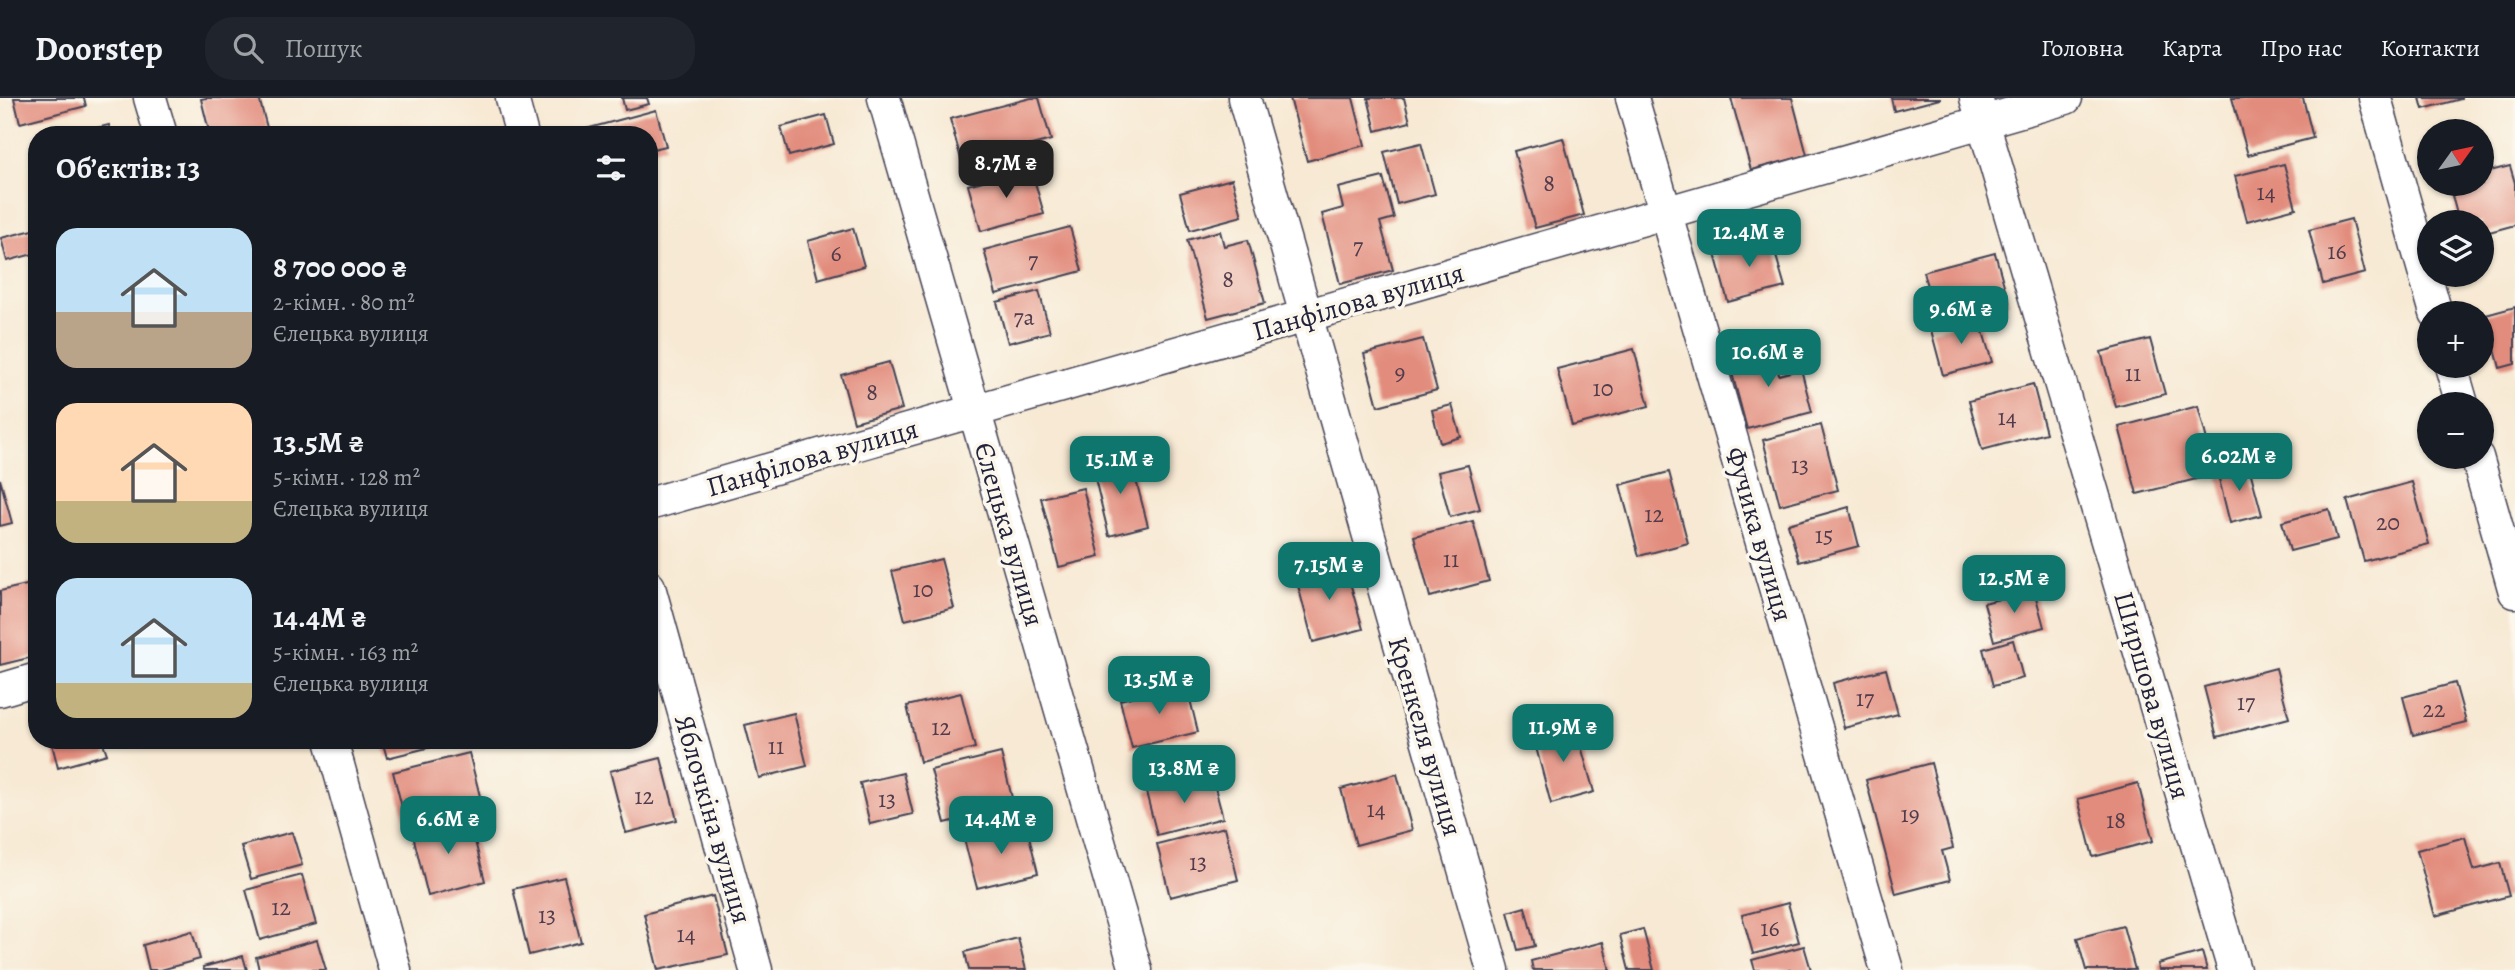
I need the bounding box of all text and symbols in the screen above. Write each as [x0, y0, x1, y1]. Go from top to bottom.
search box [205, 17, 695, 80]
text: Doorstep [35, 26, 163, 71]
icon: search [229, 29, 267, 67]
text: Пошук [285, 31, 362, 66]
text: Головна [2041, 32, 2124, 64]
text: Карта [2162, 32, 2222, 64]
text: Про нас [2260, 32, 2342, 64]
text: Контакти [2380, 32, 2480, 64]
north arrow [2417, 119, 2494, 196]
map controls [2417, 119, 2494, 469]
pin: 8.7M ₴ [949, 140, 1063, 200]
text: 8.7M ₴ [975, 147, 1037, 178]
text: Об’єктів: 13 [56, 148, 200, 188]
icon: filters [592, 149, 630, 187]
house number: 8 [1543, 167, 1555, 199]
house number: 14 [2256, 176, 2276, 208]
pin: 12.4M ₴ [1684, 209, 1814, 269]
button: layers [2417, 210, 2494, 287]
text: 12.4M ₴ [1713, 216, 1785, 247]
house number: 7 [1353, 230, 1364, 262]
house number: 16 [2327, 235, 2347, 267]
house number: 6 [830, 237, 842, 269]
house number: 7 [1028, 244, 1039, 276]
text: 8 700 000 ₴ [273, 247, 407, 287]
street label: Панфілова вулиця [1248, 254, 1469, 350]
icon: home [112, 256, 196, 340]
house number: 8 [1222, 263, 1234, 295]
pin: 9.6M ₴ [1904, 286, 2018, 346]
text: 2-кімн. · 80 m² [273, 287, 415, 318]
text: 9.6M ₴ [1929, 293, 1993, 324]
house number: 7а [1013, 301, 1035, 333]
button: + [2417, 301, 2494, 378]
text: Єлецька вулиця [273, 318, 429, 349]
pin: 10.6M ₴ [1703, 330, 1833, 389]
text: 10.6M ₴ [1732, 336, 1804, 367]
house number: 9 [1395, 356, 1405, 388]
house number: 11 [2125, 357, 2141, 389]
house number: 10 [1593, 372, 1614, 404]
house number: 8 [866, 376, 878, 408]
button: − [2417, 392, 2494, 469]
house number: 14 [1997, 401, 2017, 433]
street label: Панфілова вулиця [702, 410, 923, 506]
text: 13.5M ₴ [273, 422, 364, 462]
icon: home [112, 431, 196, 515]
pin: 6.02M ₴ [2174, 434, 2304, 493]
pin: 15.1M ₴ [1055, 436, 1185, 496]
street label: Єлецька вулиця [965, 438, 1053, 631]
text: 6.02M ₴ [2201, 440, 2277, 471]
text: 15.1M ₴ [1086, 443, 1154, 474]
street label: Фучика вулиця [1716, 443, 1802, 626]
house number: 13 [1791, 449, 1809, 481]
text: 5-кімн. · 128 m² [273, 462, 420, 493]
text: Єлецька вулиця [273, 493, 429, 524]
house number: 12 [1644, 498, 1664, 530]
house number: 20 [2376, 506, 2400, 538]
house number: 15 [1815, 519, 1833, 551]
pin: 7.15M ₴ [1264, 542, 1394, 602]
house number: 11 [1443, 543, 1459, 575]
text: 7.15M ₴ [1294, 549, 1364, 580]
pin: 12.5M ₴ [1949, 556, 2079, 615]
text: 12.5M ₴ [1978, 562, 2050, 593]
house number: 10 [913, 573, 934, 605]
street label: Ширшова вулиця [2104, 587, 2200, 804]
text: 14.4M ₴ [273, 597, 367, 637]
icon: home [112, 606, 196, 690]
street label: Кренкеля вулиця [1378, 632, 1472, 841]
text: 5-кімн. · 163 m² [273, 637, 418, 668]
pin: 13.5M ₴ [1094, 656, 1224, 716]
text: 13.5M ₴ [1124, 663, 1194, 694]
text: Єлецька вулиця [273, 668, 429, 699]
house number: 17 [1856, 682, 1875, 714]
house number: 17 [2237, 686, 2256, 718]
house number: 22 [2423, 693, 2445, 725]
pin: 11.9M ₴ [1498, 704, 1628, 764]
street label: Яблочкіна вулиця [665, 710, 761, 928]
house number: 12 [931, 711, 951, 743]
text: 11.9M ₴ [1528, 711, 1598, 742]
house number: 11 [768, 730, 784, 762]
pin: 13.8M ₴ [1119, 746, 1249, 805]
text: 13.8M ₴ [1148, 752, 1220, 783]
house number: 12 [634, 780, 654, 812]
house number: 13 [878, 783, 896, 815]
house number: 14 [1366, 793, 1386, 825]
pin: 6.6M ₴ [391, 796, 505, 856]
pin: 14.4M ₴ [936, 796, 1066, 856]
house number: 19 [1900, 798, 1920, 830]
text: 6.6M ₴ [416, 803, 480, 834]
text: 14.4M ₴ [965, 803, 1037, 834]
house number: 18 [2106, 804, 2126, 836]
house number: 13 [1189, 846, 1207, 878]
house number: 12 [271, 891, 291, 923]
house number: 13 [538, 899, 556, 931]
house number: 16 [1760, 912, 1780, 944]
house number: 14 [676, 918, 696, 950]

